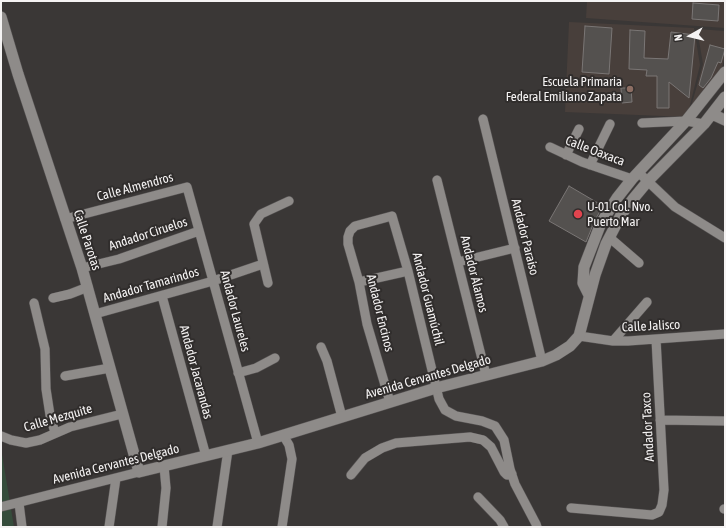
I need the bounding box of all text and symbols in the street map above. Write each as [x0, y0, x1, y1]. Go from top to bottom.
north arrow [670, 16, 710, 56]
text: N [672, 34, 685, 42]
place label: Escuela Primaria Federal Emiliano Zapata [506, 74, 622, 105]
marker: Escuela Primaria Federal Emiliano Zapata [625, 84, 635, 94]
street label: Calle Oaxaca [563, 133, 627, 169]
street label: Calle Almendros [95, 169, 175, 205]
street label: Andador Paraíso [508, 197, 542, 277]
place label: U-01 Col. Nvo. Puerto Mar [587, 199, 653, 230]
street label: Calle Parotas [70, 208, 104, 272]
marker: U-01 Col. Nvo. Puerto Mar [572, 208, 584, 220]
street label: Andador Ciruelos [107, 214, 189, 254]
street label: Andador Álamos [457, 234, 491, 314]
street label: Andador Guamúchil [409, 251, 447, 347]
street label: Andador Tamarindos [101, 264, 201, 306]
street label: Andador Laureles [217, 269, 253, 353]
street label: Andador Encinos [363, 273, 397, 353]
street label: Calle Jalisco [621, 317, 681, 335]
street label: Andador Jacarandas [176, 323, 216, 421]
street label: Avenida Cervantes Delgado [363, 352, 493, 402]
street label: Andador Taxco [638, 392, 658, 462]
street label: Calle Mezquite [22, 401, 94, 435]
street label: Avenida Cervantes Delgado [51, 441, 181, 487]

